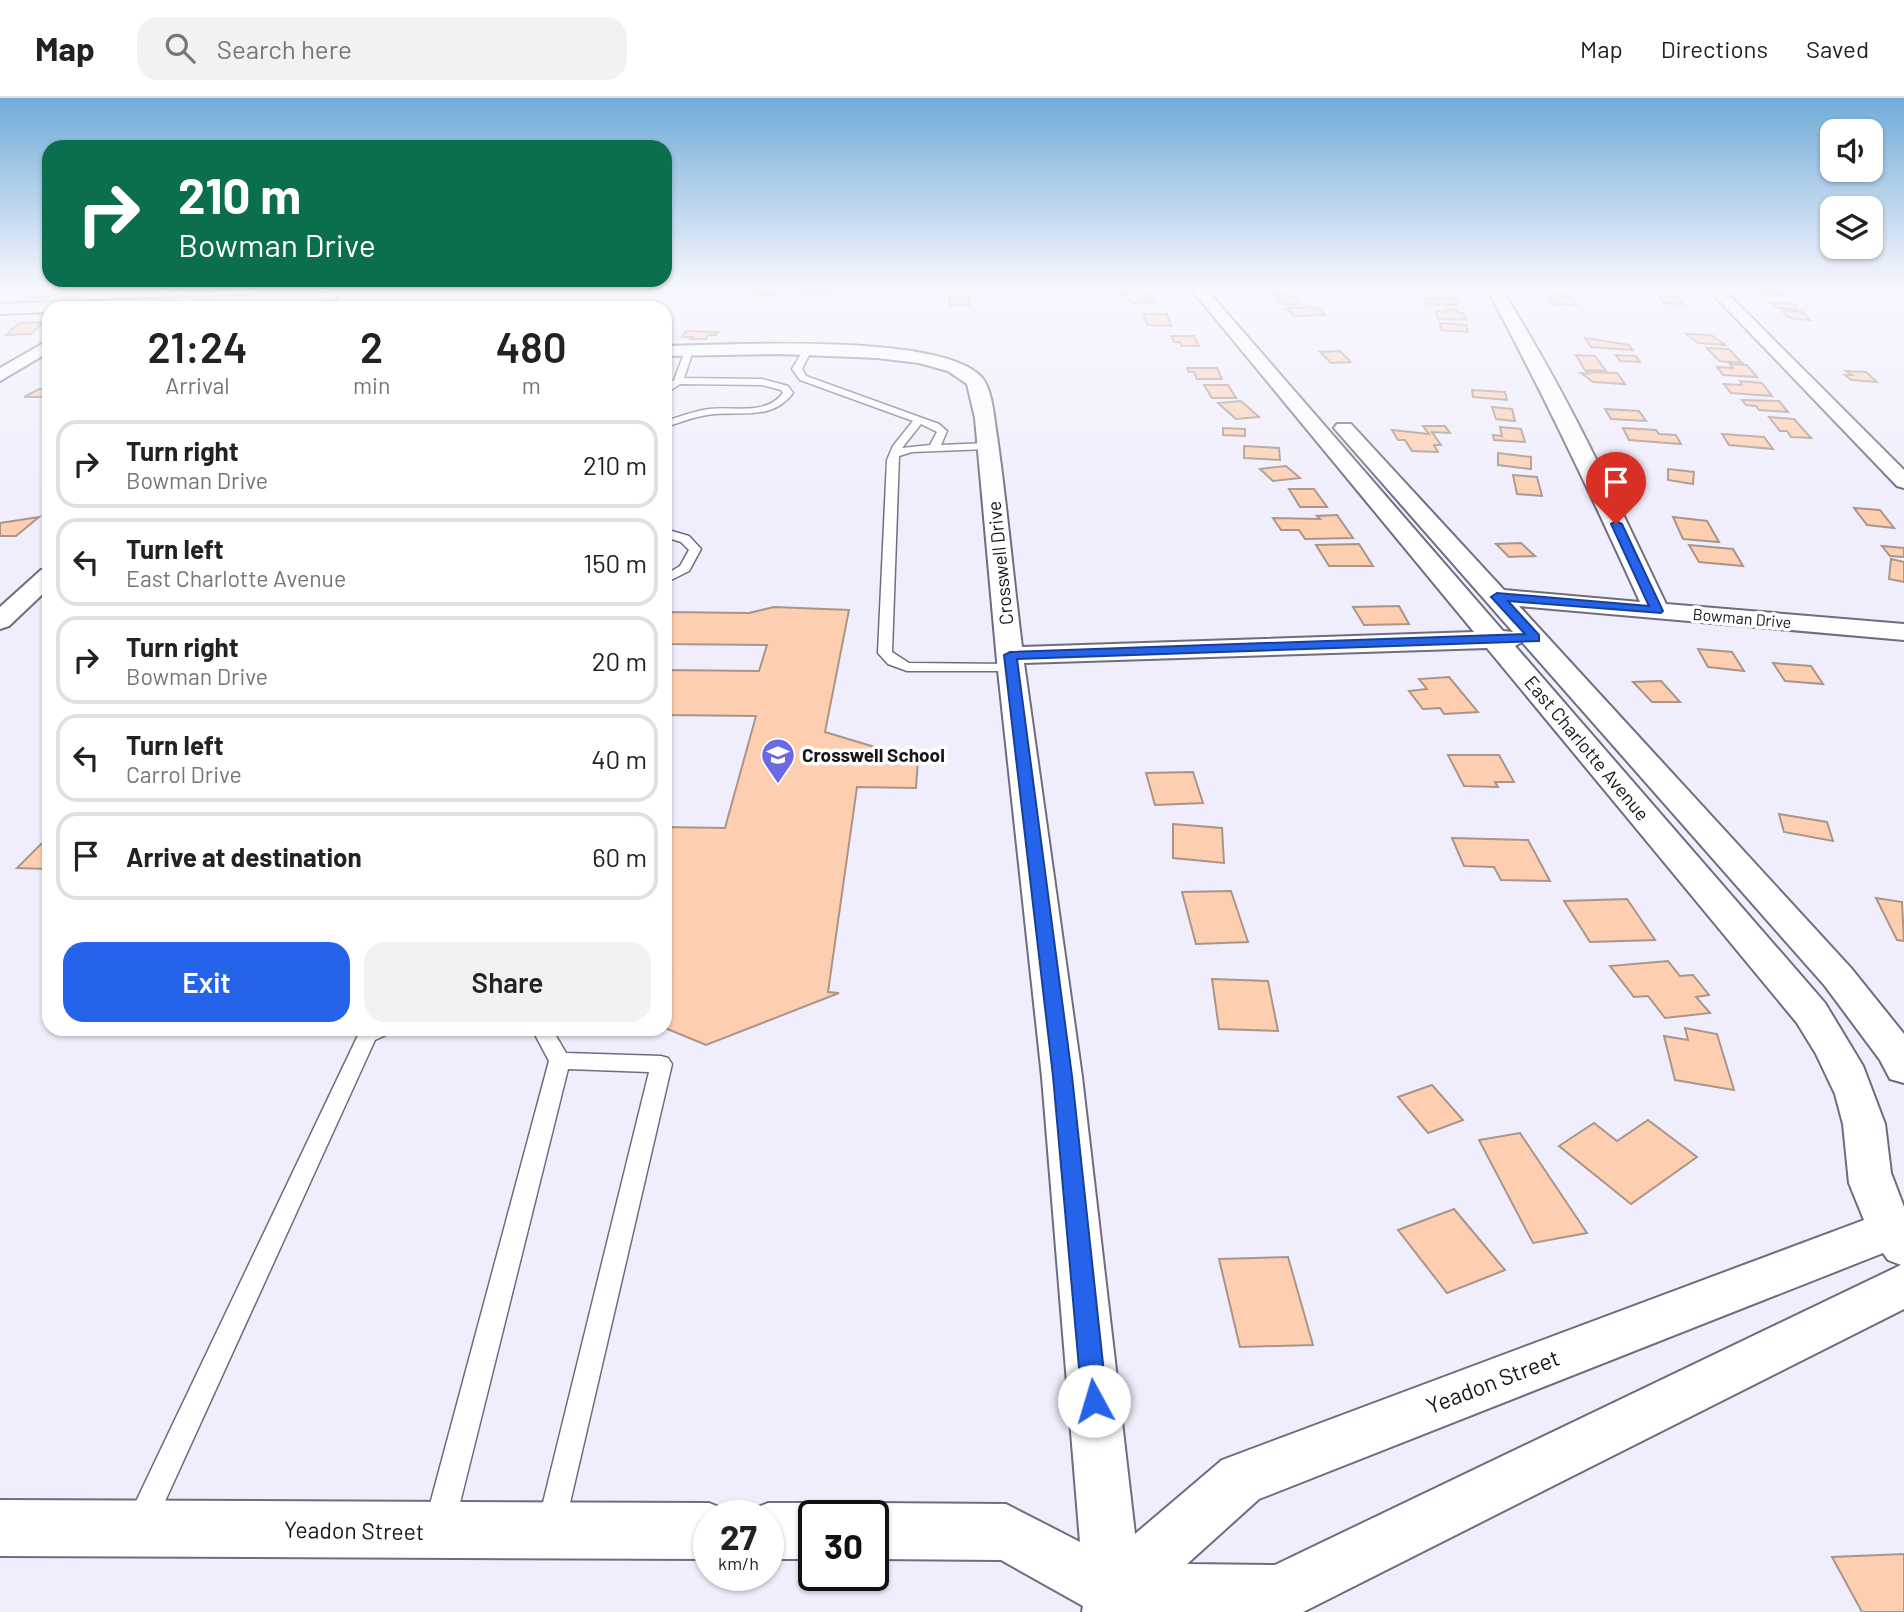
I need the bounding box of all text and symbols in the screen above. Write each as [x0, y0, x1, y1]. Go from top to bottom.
search box [137, 17, 627, 80]
text: Map [35, 28, 95, 68]
icon: search [161, 29, 199, 67]
text: Search here [217, 33, 352, 64]
text: Map [1580, 34, 1623, 63]
text: Directions [1661, 34, 1768, 63]
text: Saved [1806, 34, 1869, 63]
map controls [1820, 119, 1883, 259]
button: sound [1820, 119, 1883, 182]
text: 210 m [178, 165, 301, 224]
icon: right [63, 168, 154, 259]
button: layers [1820, 196, 1883, 259]
text: Bowman Drive [178, 225, 376, 263]
text: 21:24 [147, 321, 248, 371]
text: 2 [360, 321, 383, 371]
text: 480 [496, 321, 567, 371]
text: Arrival [165, 371, 230, 399]
text: min [353, 371, 390, 399]
text: m [522, 371, 541, 399]
text: Turn right [126, 435, 239, 466]
icon: right [67, 445, 105, 483]
text: 210 m [583, 449, 647, 480]
pin [1586, 452, 1646, 524]
icon: arrive [1597, 463, 1635, 501]
text: Bowman Drive [126, 466, 268, 494]
street label: Crosswell Drive [982, 500, 1017, 626]
text: Turn left [126, 533, 224, 564]
icon: left [67, 543, 105, 581]
text: 150 m [583, 547, 647, 578]
text: East Charlotte Avenue [126, 564, 346, 592]
street label: Bowman Drive [1692, 604, 1792, 631]
text: Turn right [126, 631, 239, 662]
icon: right [67, 641, 105, 679]
text: 20 m [592, 645, 647, 676]
text: Bowman Drive [126, 662, 268, 690]
street label: East Charlotte Avenue [1520, 671, 1655, 825]
text: Turn left [126, 729, 224, 760]
school or university icon: Crosswell School [759, 736, 797, 785]
icon: left [67, 739, 105, 777]
text: 40 m [591, 743, 647, 774]
place label: Crosswell School [802, 743, 945, 766]
text: Carrol Drive [126, 760, 242, 788]
icon: arrive [67, 837, 105, 875]
text: Arrive at destination [126, 841, 362, 872]
text: 60 m [592, 841, 647, 872]
button: Exit [63, 942, 350, 1022]
button: Share [364, 942, 651, 1022]
street label: Yeadon Street [1422, 1343, 1563, 1419]
position arrow [1057, 1364, 1131, 1438]
speed limit sign: 30 [798, 1500, 889, 1591]
street label: Yeadon Street [284, 1515, 424, 1545]
text: 27 [720, 1515, 757, 1557]
text: km/h [718, 1552, 759, 1574]

